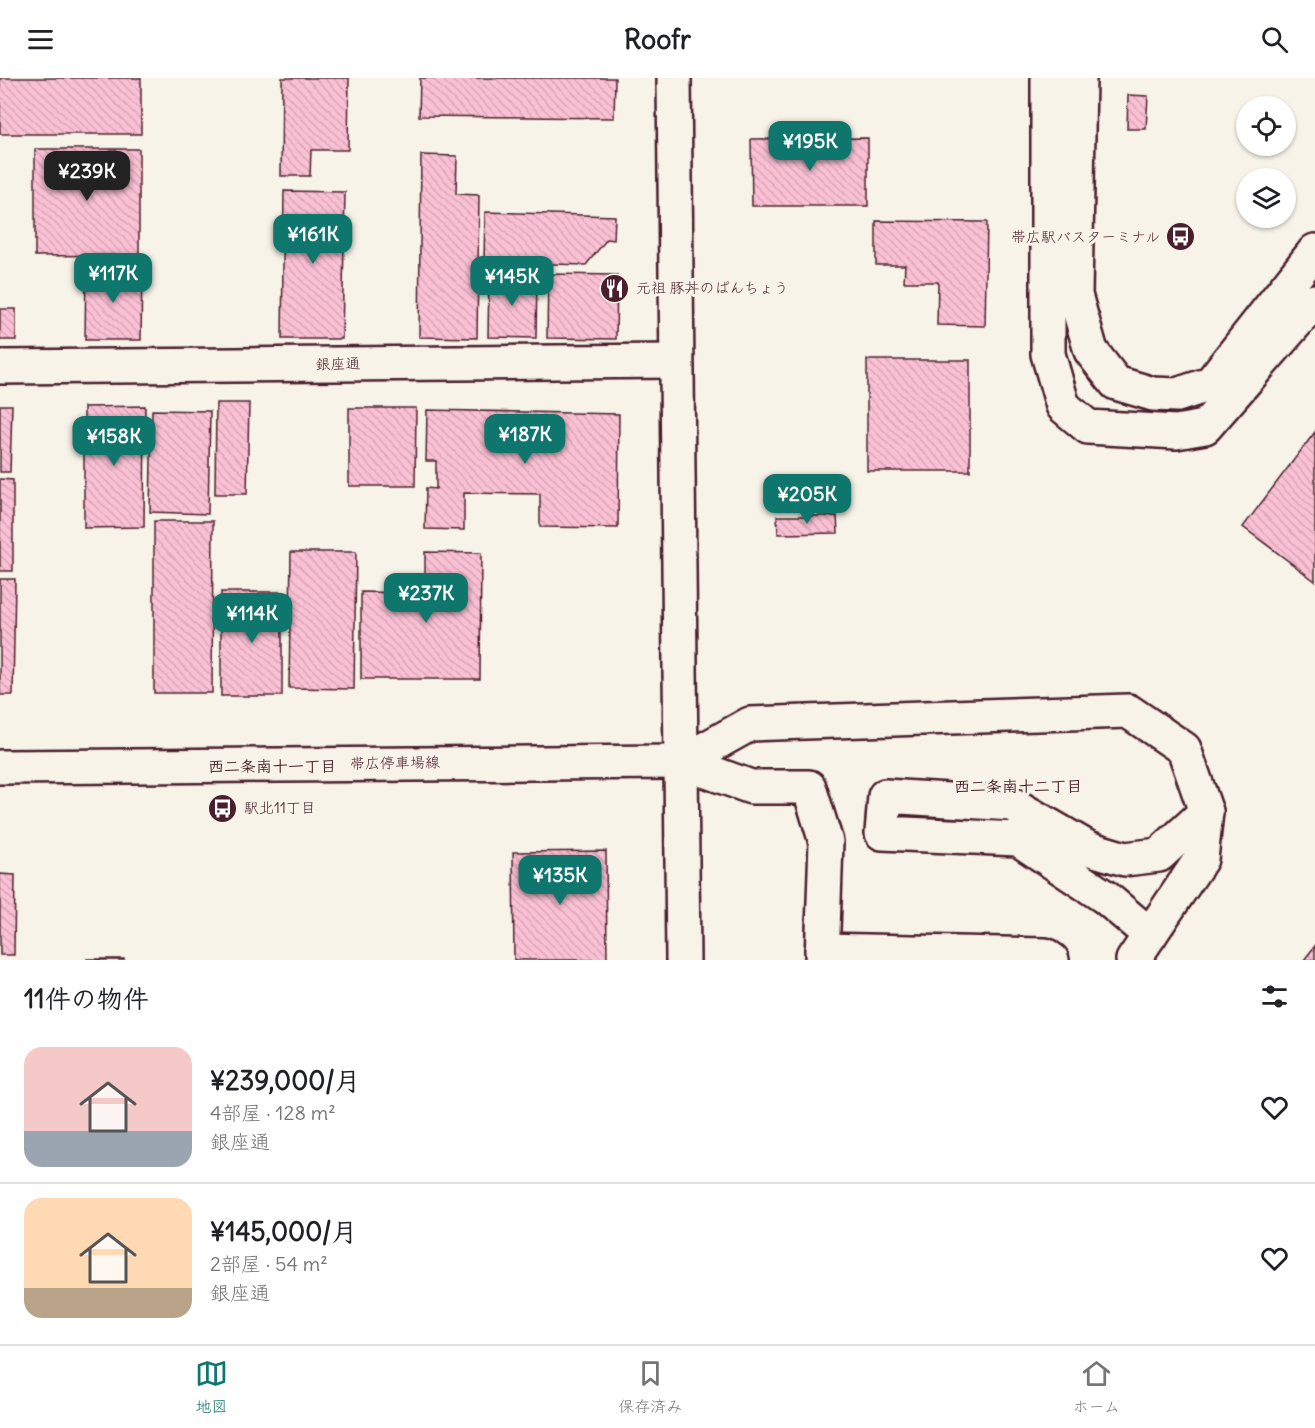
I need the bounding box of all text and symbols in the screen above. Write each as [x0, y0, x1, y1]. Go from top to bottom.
text: Roofr [624, 22, 691, 56]
icon: menu [24, 23, 57, 56]
icon: search [1258, 23, 1291, 56]
map controls [1236, 96, 1296, 228]
button: locate [1236, 96, 1296, 156]
pin: ¥195K [768, 121, 852, 172]
text: ¥195K [783, 128, 838, 153]
pin: ¥239K [45, 151, 129, 202]
text: ¥239K [58, 158, 116, 183]
button: layers [1236, 168, 1296, 228]
pin: ¥161K [271, 214, 355, 265]
text: ¥161K [287, 221, 339, 246]
bus stop icon: 帯広駅バスターミナル [1165, 221, 1197, 253]
place label: 帯広駅バスターミナル [1011, 227, 1160, 246]
pin: ¥117K [71, 253, 155, 304]
pin: ¥145K [470, 256, 554, 307]
text: ¥117K [88, 260, 138, 285]
text: ¥145K [484, 263, 540, 288]
restaurant icon: 元祖 豚丼のぱんちょう [599, 272, 631, 304]
place label: 元祖 豚丼のぱんちょう [636, 278, 789, 297]
street label: 銀座通 [315, 354, 361, 373]
pin: ¥187K [483, 414, 567, 465]
pin: ¥158K [72, 416, 156, 467]
text: ¥187K [498, 421, 552, 446]
text: ¥158K [86, 423, 142, 448]
pin: ¥205K [765, 474, 849, 525]
text: ¥205K [777, 481, 837, 506]
pin: ¥237K [384, 573, 468, 624]
text: ¥237K [398, 580, 454, 605]
pin: ¥114K [210, 593, 294, 644]
text: ¥114K [226, 600, 278, 625]
street label: 帯広停車場線 [350, 752, 440, 773]
district label: 西二条南十一丁目 [208, 756, 336, 776]
district label: 西二条南十二丁目 [954, 776, 1082, 796]
bus stop icon: 駅北11丁目 [207, 792, 239, 824]
place label: 駅北11丁目 [244, 798, 316, 817]
pin: ¥135K [518, 855, 602, 906]
text: ¥135K [533, 862, 587, 887]
icon: filters [1258, 980, 1291, 1013]
text: 11件の物件 [24, 982, 149, 1015]
text: ¥239,000/月 [210, 1064, 361, 1097]
icon: home [72, 1071, 144, 1143]
icon: heart [1258, 1091, 1291, 1124]
text: 4部屋 · 128 m² [210, 1100, 336, 1125]
text: 銀座通 [210, 1129, 270, 1154]
text: ¥145,000/月 [210, 1215, 357, 1248]
icon: home [72, 1222, 144, 1294]
icon: heart [1258, 1242, 1291, 1275]
text: 2部屋 · 54 m² [210, 1251, 328, 1276]
text: 銀座通 [210, 1280, 270, 1305]
tab: 地図 [195, 1357, 228, 1417]
tab: 保存済み [618, 1357, 682, 1417]
tab: ホーム [1073, 1357, 1120, 1417]

